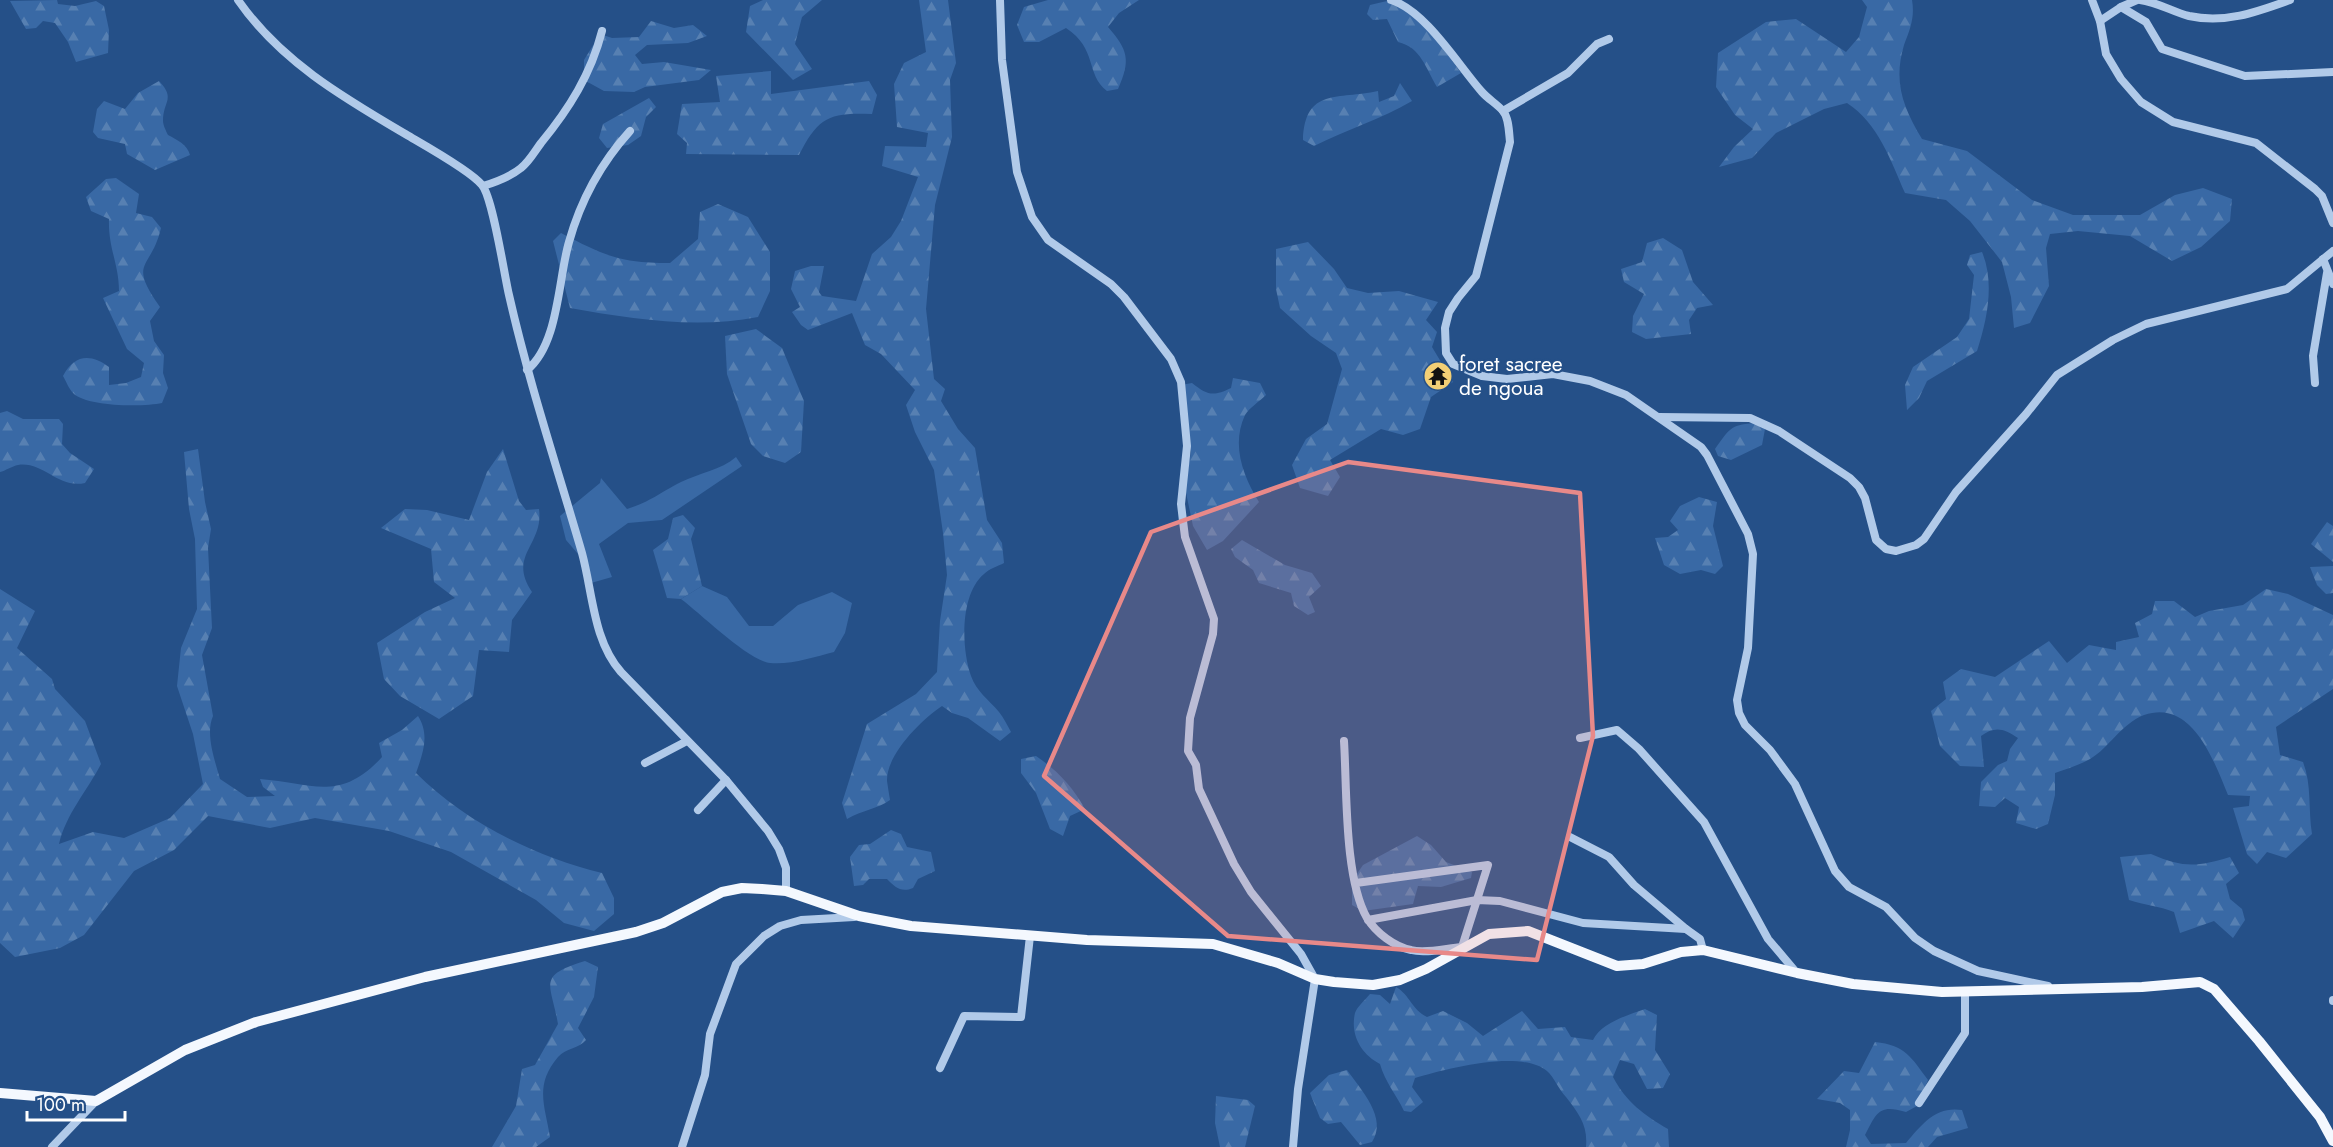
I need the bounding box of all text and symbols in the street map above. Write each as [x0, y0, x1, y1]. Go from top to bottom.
place label: foret sacree de ngoua [1459, 349, 1563, 403]
temple icon: foret sacree de ngoua [1422, 360, 1454, 392]
scale bar [27, 1084, 124, 1122]
text: 100 m [36, 1092, 85, 1118]

